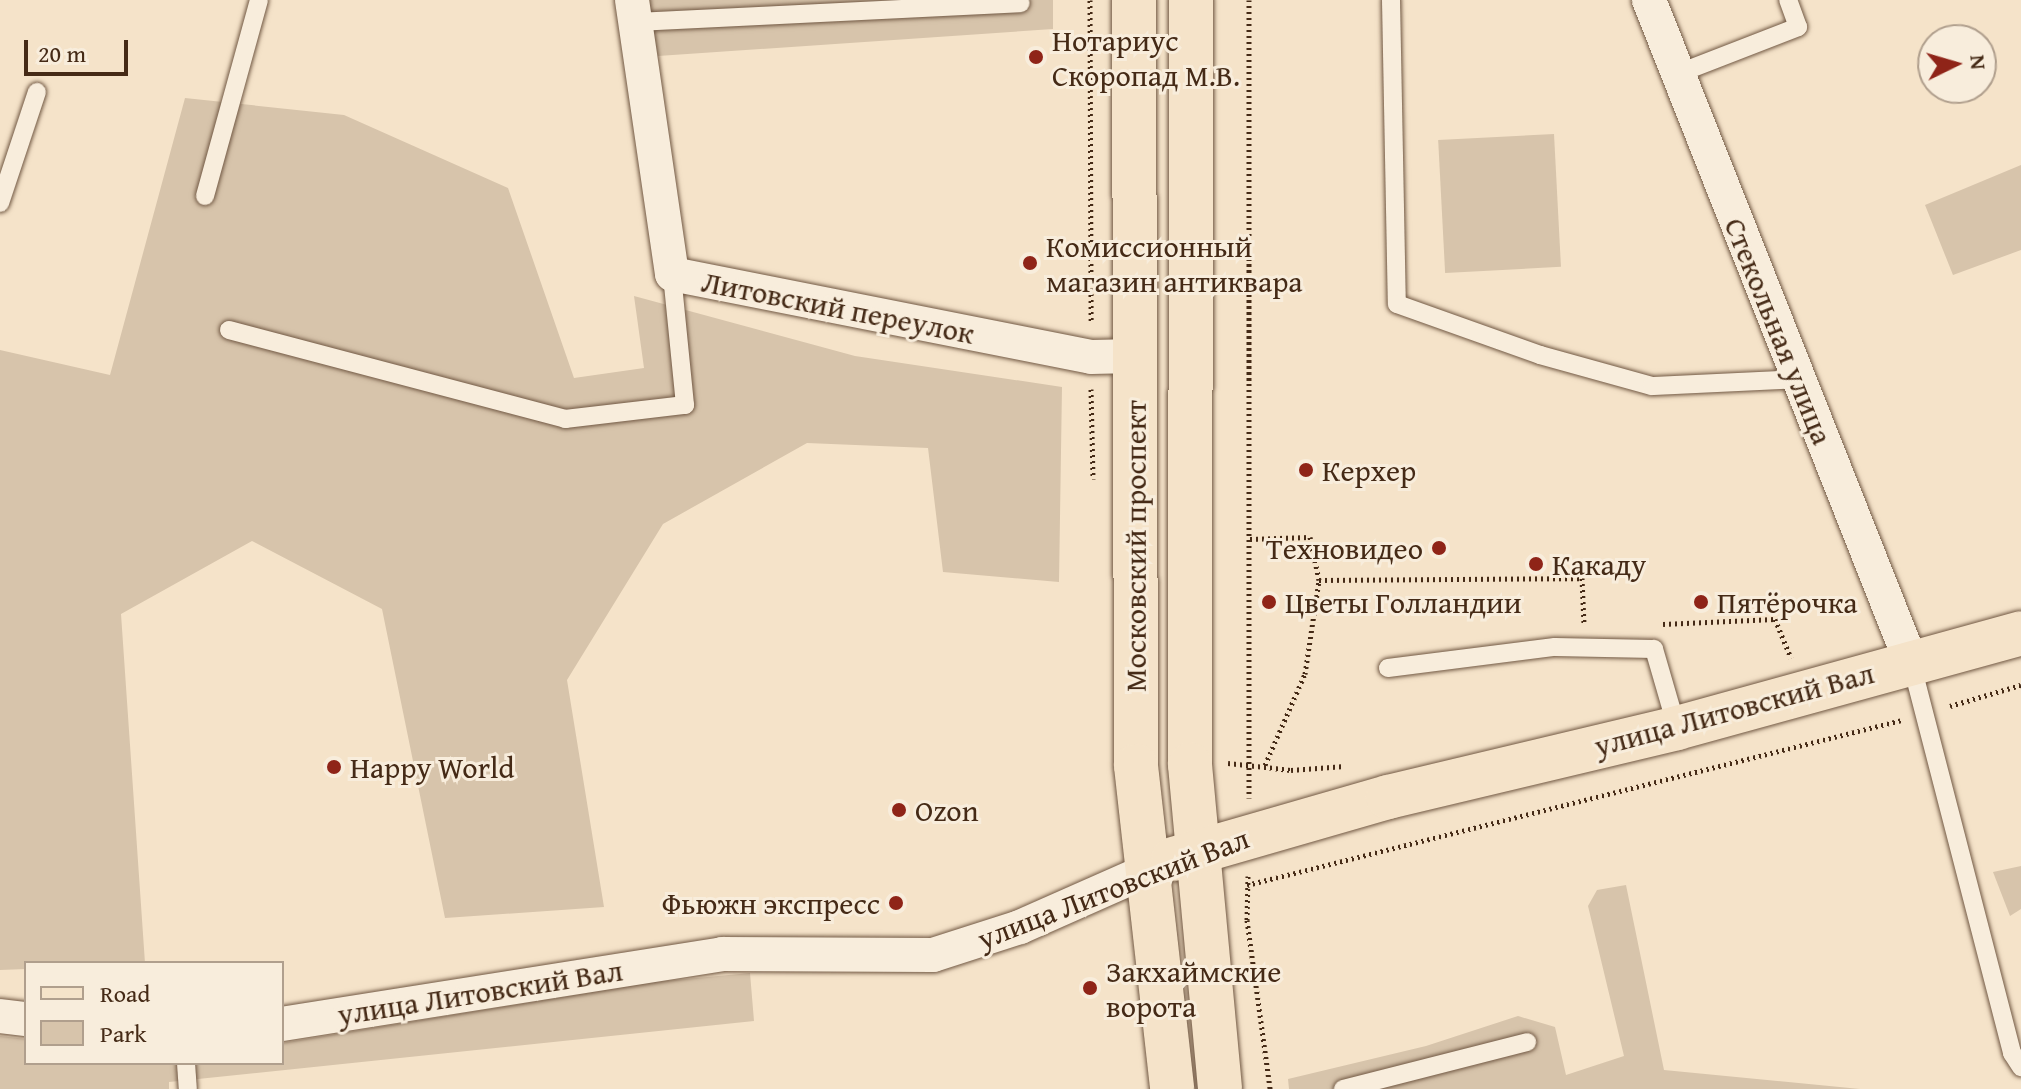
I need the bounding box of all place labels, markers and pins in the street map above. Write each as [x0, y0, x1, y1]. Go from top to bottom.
place label: Нотариус Скоропад М.В. [1052, 22, 1240, 92]
marker: Нотариус Скоропад М.В. [1027, 48, 1045, 66]
place label: Комиссионный магазин антиквара [1046, 228, 1303, 298]
marker: Комиссионный магазин антиквара [1021, 254, 1039, 272]
place label: Керхер [1322, 452, 1416, 488]
marker: Керхер [1297, 461, 1315, 479]
place label: Техновидео [1266, 530, 1423, 566]
marker: Техновидео [1430, 539, 1448, 557]
place label: Какаду [1552, 546, 1646, 582]
marker: Какаду [1527, 555, 1545, 573]
place label: Цветы Голландии [1285, 584, 1522, 620]
place label: Пятёрочка [1717, 584, 1858, 620]
marker: Цветы Голландии [1260, 593, 1278, 611]
marker: Пятёрочка [1692, 593, 1710, 611]
place label: Happy World [350, 749, 514, 785]
marker: Happy World [325, 758, 343, 776]
place label: Ozon [915, 792, 979, 828]
marker: Ozon [890, 801, 908, 819]
place label: Фьюжн экспресс [662, 885, 880, 921]
marker: Фьюжн экспресс [887, 894, 905, 912]
place label: Закхаймские ворота [1106, 953, 1281, 1024]
marker: Закхаймские ворота [1081, 979, 1099, 997]

